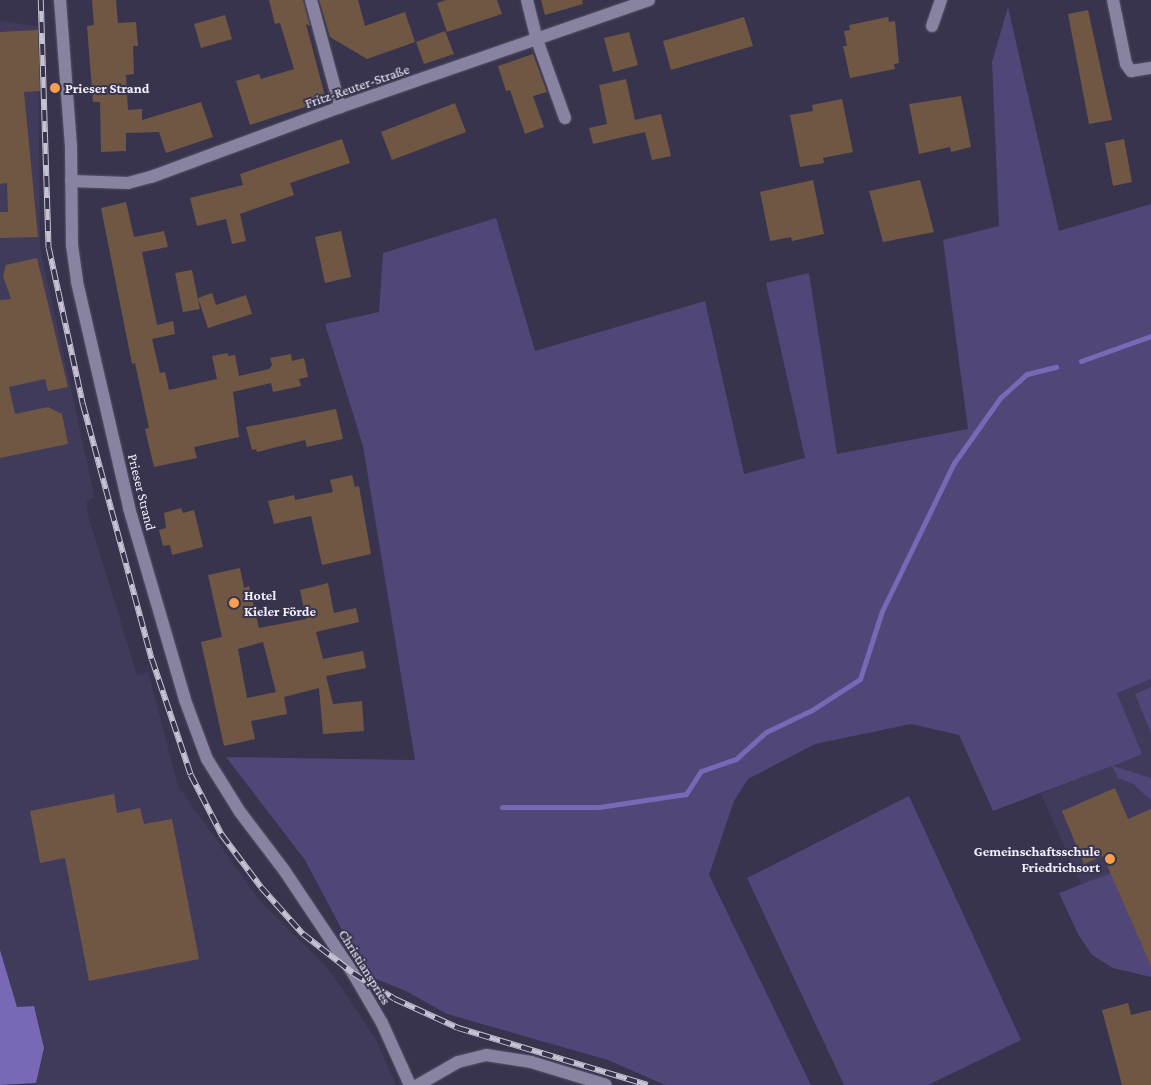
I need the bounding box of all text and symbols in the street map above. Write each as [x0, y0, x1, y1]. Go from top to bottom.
street label: Fritz-Reuter-Straße [303, 60, 411, 112]
place label: Prieser Strand [65, 80, 149, 96]
marker: Prieser Strand [49, 82, 61, 94]
street label: Prieser Strand [124, 452, 160, 532]
place label: Hotel Kieler Förde [244, 587, 316, 620]
marker: Hotel Kieler Förde [228, 597, 240, 609]
place label: Gemeinschaftsschule Friedrichsort [974, 843, 1100, 876]
marker: Gemeinschaftsschule Friedrichsort [1104, 853, 1116, 865]
street label: Christianspries [335, 926, 395, 1008]

